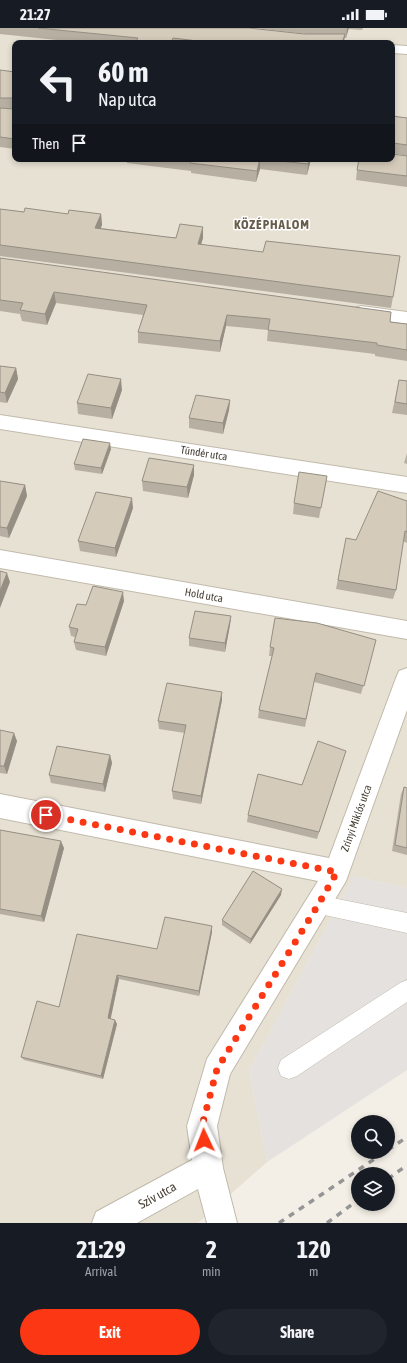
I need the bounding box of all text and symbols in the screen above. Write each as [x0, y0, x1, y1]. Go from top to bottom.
text: 21:27 [20, 6, 51, 23]
icon: left [32, 56, 84, 108]
text: 60 m [98, 56, 148, 88]
text: Nap utca [98, 89, 157, 110]
icon: arrive [68, 132, 90, 154]
text: Then [32, 135, 60, 152]
district label: KÖZÉPHALOM [234, 217, 310, 232]
street label: Tündér utca [180, 443, 228, 463]
street label: Hold utca [184, 586, 224, 604]
street label: Zrínyi Miklós utca [338, 783, 374, 853]
pin [29, 798, 63, 832]
icon: arrive [35, 804, 57, 826]
map controls [351, 1115, 395, 1211]
button: search [351, 1115, 395, 1159]
position arrow [183, 1119, 225, 1161]
button: layers [351, 1167, 395, 1211]
street label: Szív utca [136, 1179, 179, 1212]
text: 21:29 [76, 1236, 126, 1263]
text: 2 [206, 1236, 217, 1263]
text: 120 [297, 1236, 331, 1263]
text: Arrival [85, 1264, 117, 1279]
text: min [202, 1264, 221, 1279]
text: m [309, 1264, 318, 1279]
button: Exit [20, 1309, 200, 1355]
button: Share [208, 1309, 387, 1355]

